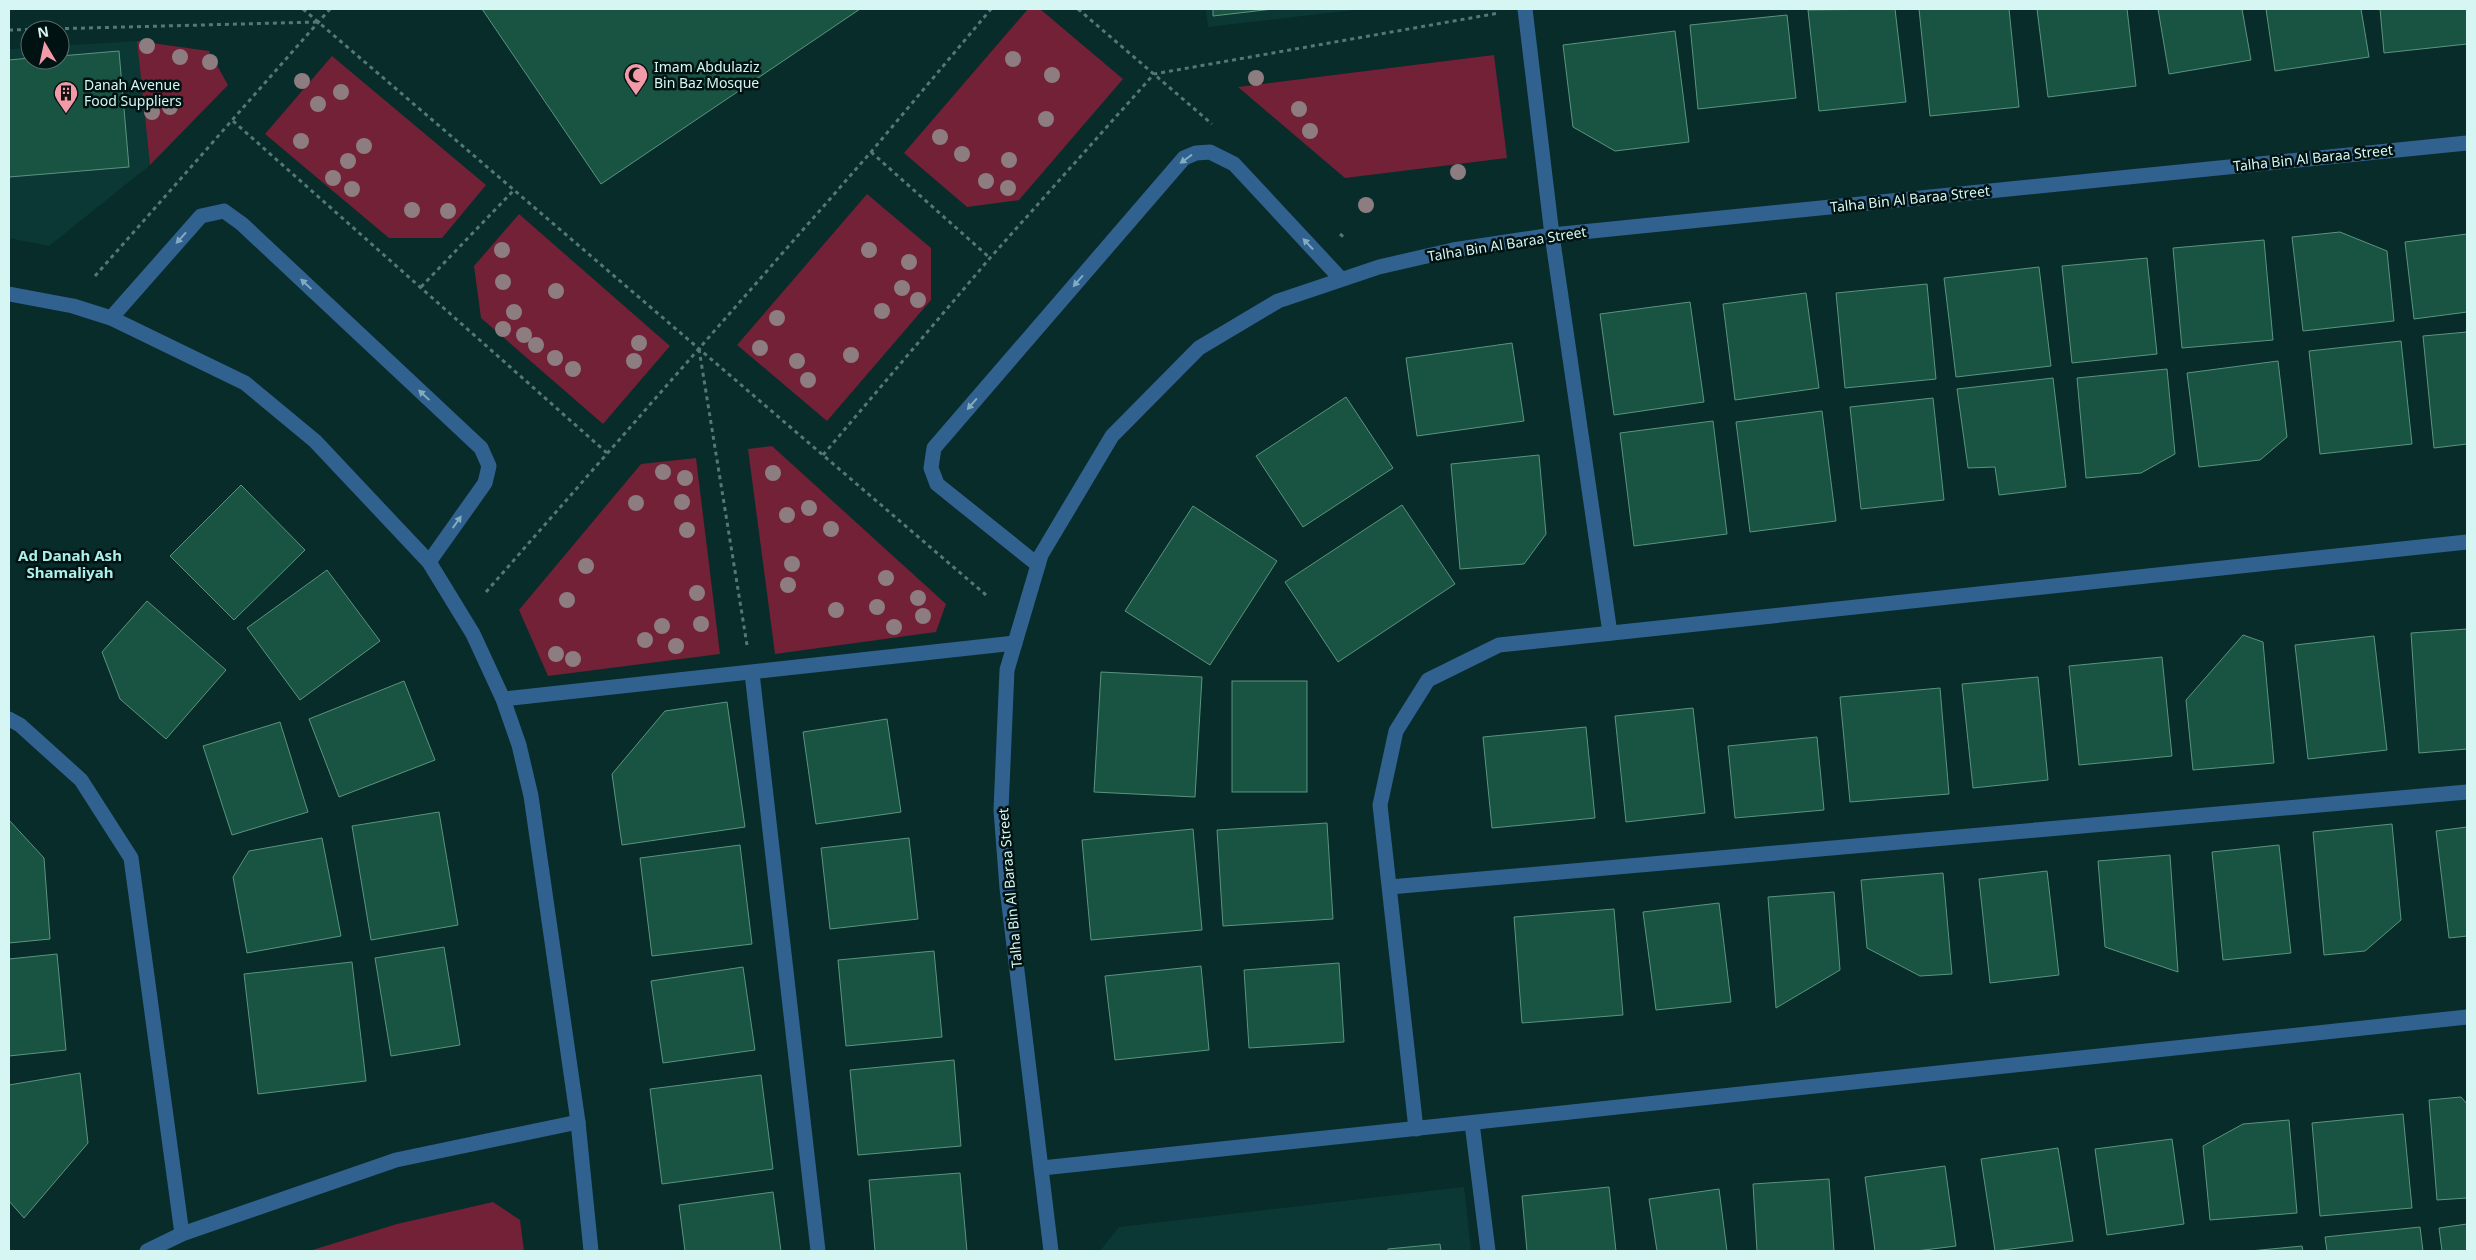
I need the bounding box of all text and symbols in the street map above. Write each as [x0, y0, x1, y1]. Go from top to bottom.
north arrow [20, 20, 70, 70]
text: N [36, 21, 50, 42]
place label: Imam Abdulaziz Bin Baz Mosque [654, 57, 760, 92]
mosque icon: Imam Abdulaziz Bin Baz Mosque [623, 62, 649, 96]
place label: Danah Avenue Food Suppliers [84, 75, 182, 110]
building icon: Danah Avenue Food Suppliers [53, 80, 79, 114]
street label: Talha Bin Al Baraa Street [2232, 140, 2394, 175]
one-way arrow [1179, 154, 1192, 164]
street label: Talha Bin Al Baraa Street [1829, 181, 1991, 216]
street label: Talha Bin Al Baraa Street [1426, 222, 1588, 265]
one-way arrow [176, 231, 187, 244]
one-way arrow [1302, 238, 1314, 250]
one-way arrow [1073, 274, 1084, 287]
one-way arrow [300, 278, 312, 290]
one-way arrow [419, 389, 431, 401]
one-way arrow [966, 397, 978, 409]
one-way arrow [452, 516, 462, 529]
district label: Ad Danah Ash Shamaliyah [18, 545, 122, 582]
street label: Talha Bin Al Baraa Street [993, 807, 1026, 969]

